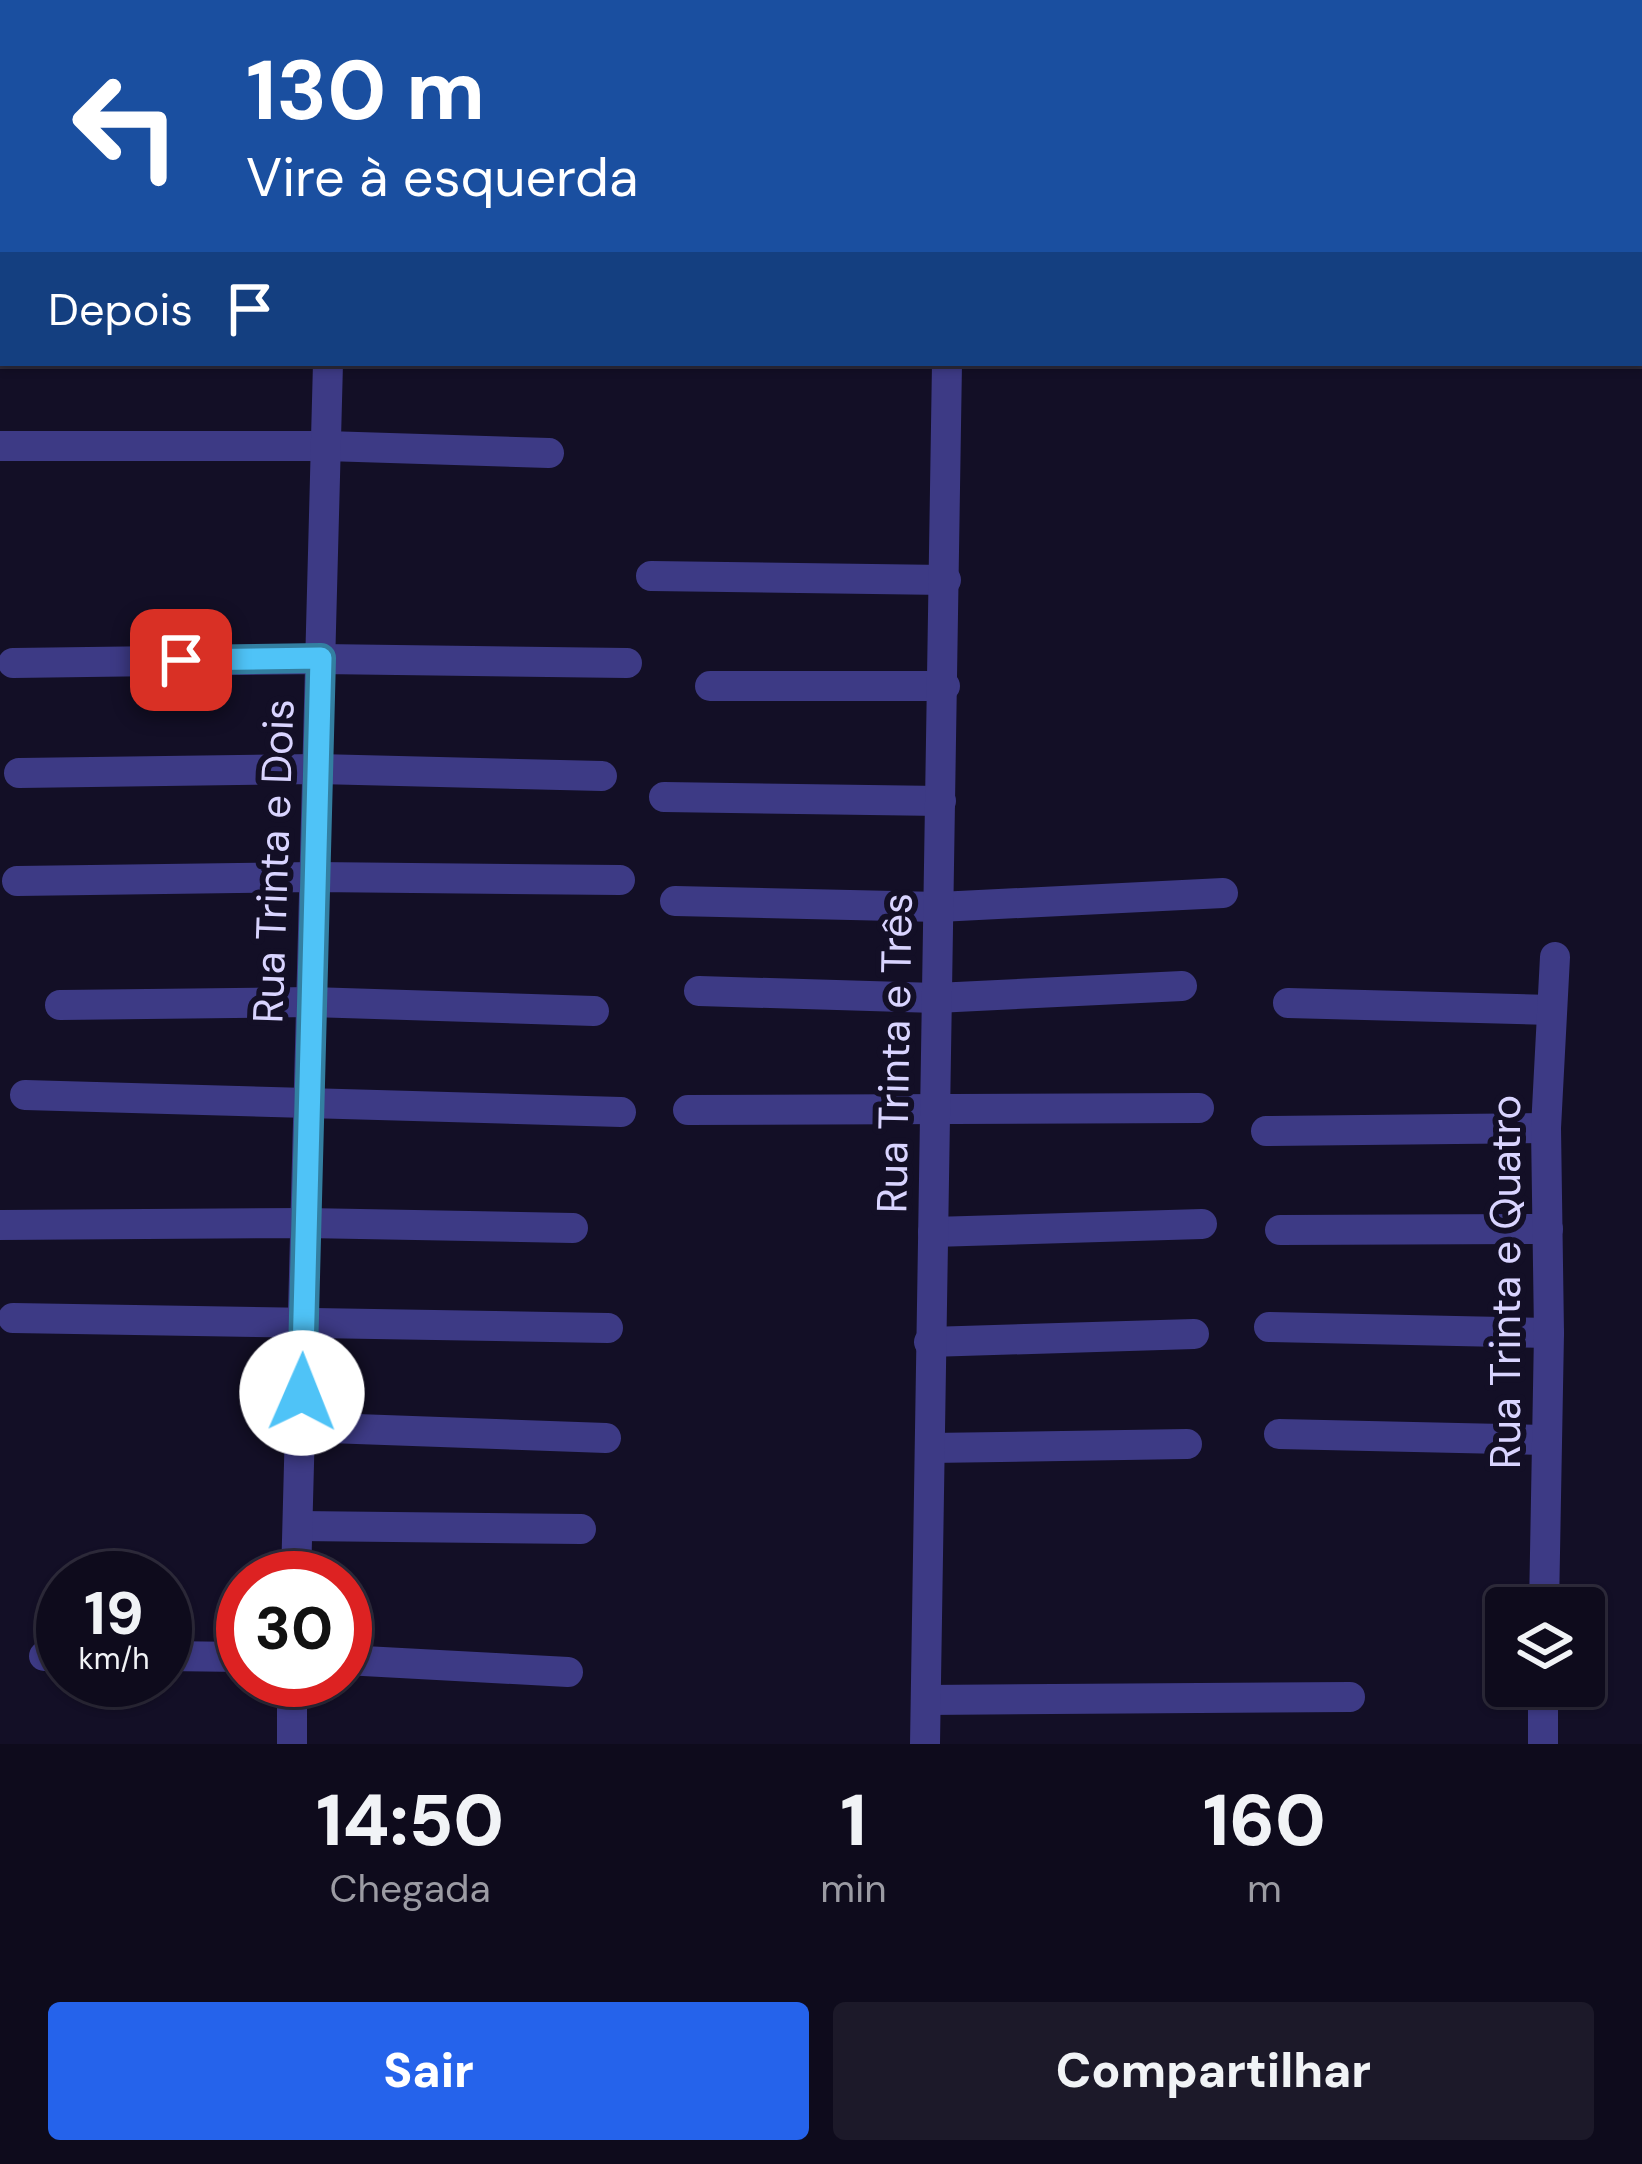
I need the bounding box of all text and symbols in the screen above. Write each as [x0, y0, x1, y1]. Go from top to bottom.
text: 130 m [246, 36, 485, 145]
icon: left [48, 48, 204, 204]
text: Vire à esquerda [246, 142, 638, 213]
icon: arrive [217, 276, 283, 342]
text: Depois [48, 280, 193, 339]
pin [130, 609, 232, 711]
icon: arrive [148, 627, 214, 693]
street label: Rua Trinta e Dois [240, 698, 307, 1024]
street label: Rua Trinta e Três [864, 892, 925, 1214]
street label: Rua Trinta e Quatro [1478, 1095, 1533, 1469]
position arrow [239, 1330, 365, 1456]
speed limit sign: 30 [216, 1551, 372, 1707]
text: 19 [84, 1574, 144, 1653]
map controls [1485, 1587, 1605, 1707]
button: layers [1485, 1587, 1605, 1707]
text: km/h [79, 1639, 149, 1678]
text: 14:50 [316, 1774, 504, 1867]
text: 1 [840, 1774, 867, 1867]
text: 160 [1203, 1774, 1326, 1867]
text: Chegada [330, 1863, 491, 1914]
text: min [820, 1863, 887, 1914]
text: m [1247, 1863, 1282, 1914]
button: Sair [48, 2002, 809, 2140]
button: Compartilhar [833, 2002, 1594, 2140]

